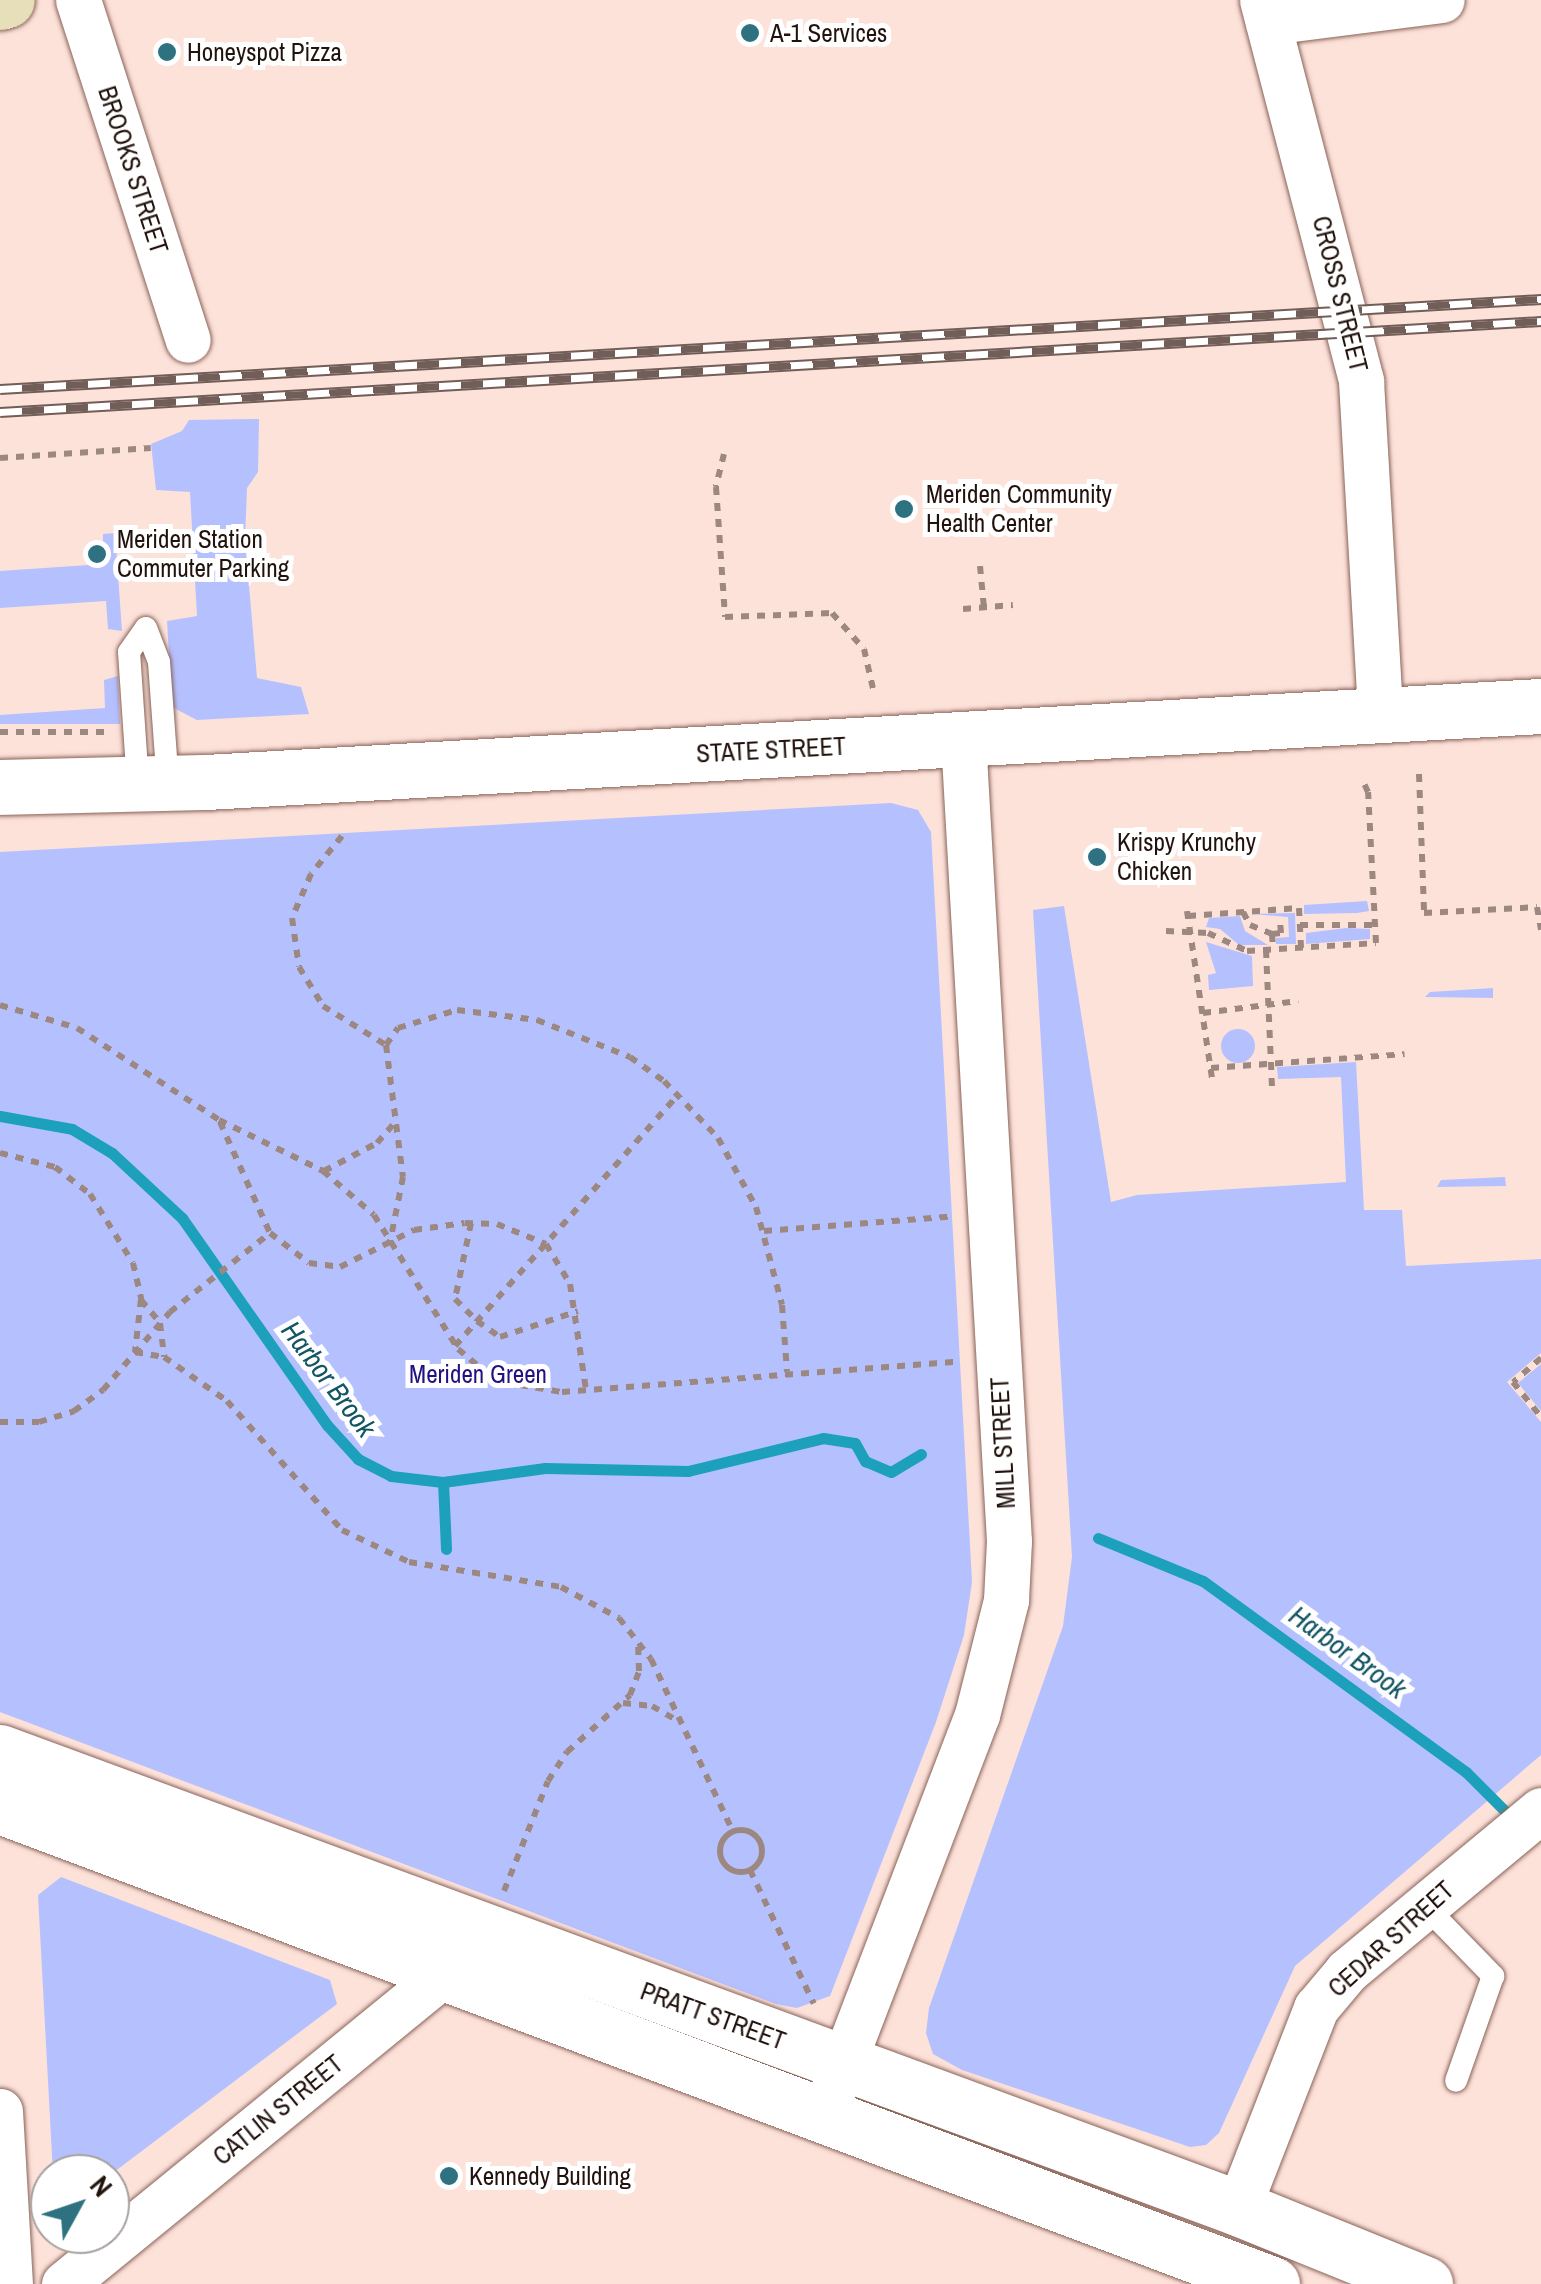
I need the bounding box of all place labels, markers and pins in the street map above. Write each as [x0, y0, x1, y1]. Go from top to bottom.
place label: A-1 Services [770, 18, 887, 48]
marker: A-1 Services [739, 22, 761, 44]
place label: Honeyspot Pizza [187, 37, 342, 67]
marker: Honeyspot Pizza [156, 41, 178, 63]
place label: Meriden Community Health Center [926, 480, 1112, 539]
marker: Meriden Community Health Center [891, 496, 917, 522]
place label: Meriden Station Commuter Parking [117, 525, 289, 584]
marker: Meriden Station Commuter Parking [86, 543, 108, 565]
place label: Krispy Krunchy Chicken [1117, 828, 1256, 887]
marker: Krispy Krunchy Chicken [1086, 846, 1108, 868]
place label: Kennedy Building [469, 2161, 631, 2191]
marker: Kennedy Building [438, 2165, 460, 2187]

